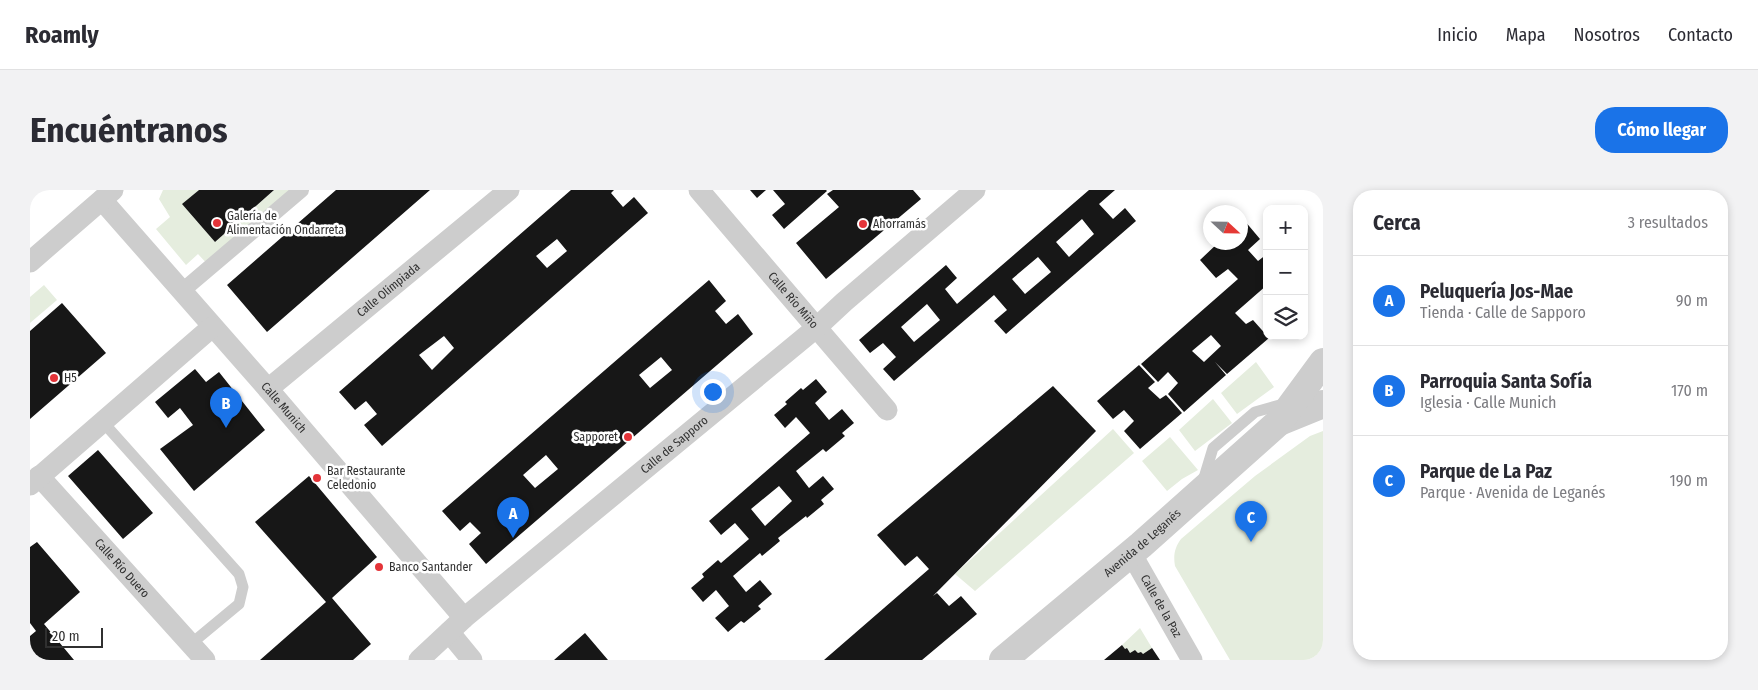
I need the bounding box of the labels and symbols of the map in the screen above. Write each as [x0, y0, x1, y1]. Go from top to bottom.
north arrow [1203, 205, 1248, 250]
place label: Galería de Alimentación Ondarreta [227, 209, 344, 237]
marker: Galería de Alimentación Ondarreta [211, 217, 223, 229]
place label: Ahorramás [873, 217, 926, 231]
marker: Ahorramás [857, 218, 869, 230]
street label: Calle Olimpiada [354, 260, 423, 320]
street label: Calle Río Miño [765, 269, 821, 331]
place label: H5 [64, 371, 77, 385]
marker: H5 [48, 372, 60, 384]
street label: Calle Munich [258, 379, 310, 436]
your location [700, 379, 726, 405]
pin: B [210, 387, 242, 428]
street label: Calle de Sapporo [638, 413, 711, 477]
place label: Sapporet [573, 430, 618, 444]
marker: Sapporet [622, 431, 634, 443]
place label: Bar Restaurante Celedonio [327, 464, 406, 492]
marker: Bar Restaurante Celedonio [311, 472, 323, 484]
pin: A [497, 497, 529, 538]
pin: C [1235, 501, 1267, 542]
street label: Avenida de Leganés [1101, 506, 1184, 580]
street label: Calle Río Duero [92, 536, 152, 601]
place label: Banco Santander [389, 560, 473, 574]
marker: Banco Santander [373, 561, 385, 573]
street label: Calle de la Paz [1138, 572, 1185, 640]
scale bar [45, 625, 102, 648]

